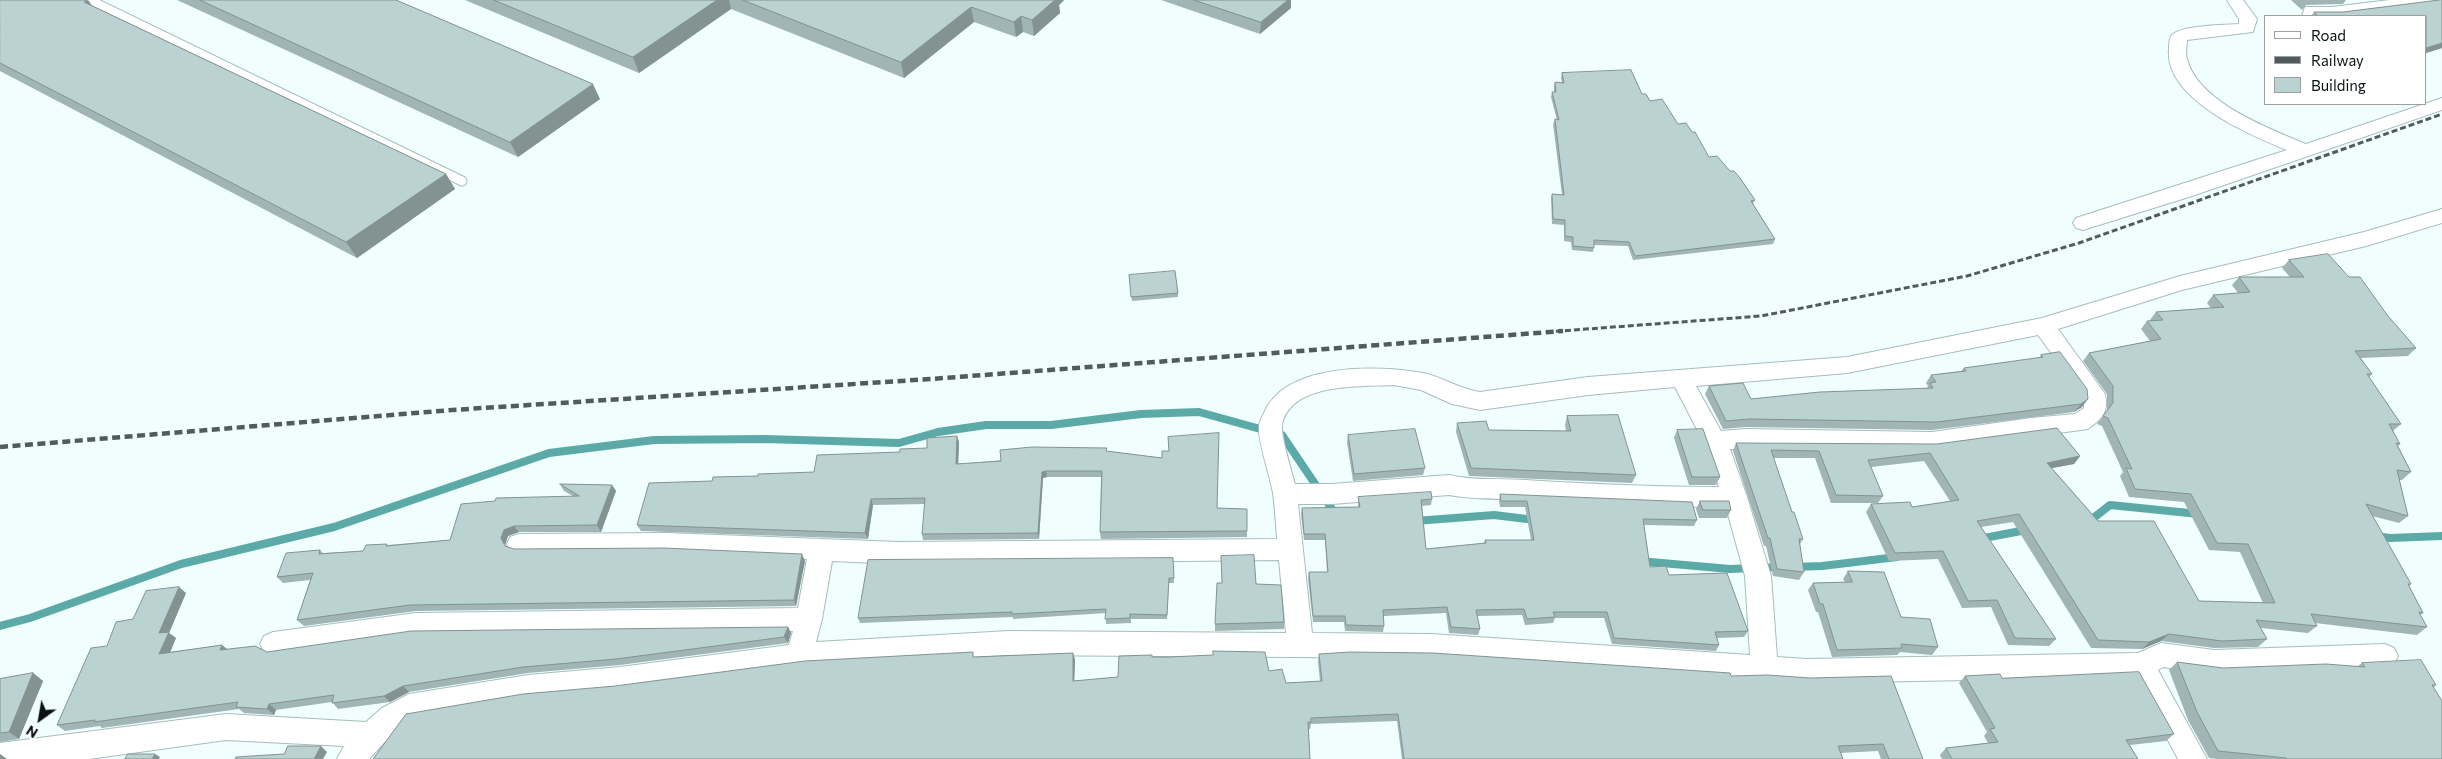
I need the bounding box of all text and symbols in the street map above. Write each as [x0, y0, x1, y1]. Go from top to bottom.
legend [2264, 15, 2427, 105]
text: Road [2311, 26, 2346, 44]
text: Railway [2311, 51, 2364, 69]
text: Building [2311, 76, 2366, 94]
north arrow [15, 694, 65, 744]
text: N [23, 722, 41, 742]

